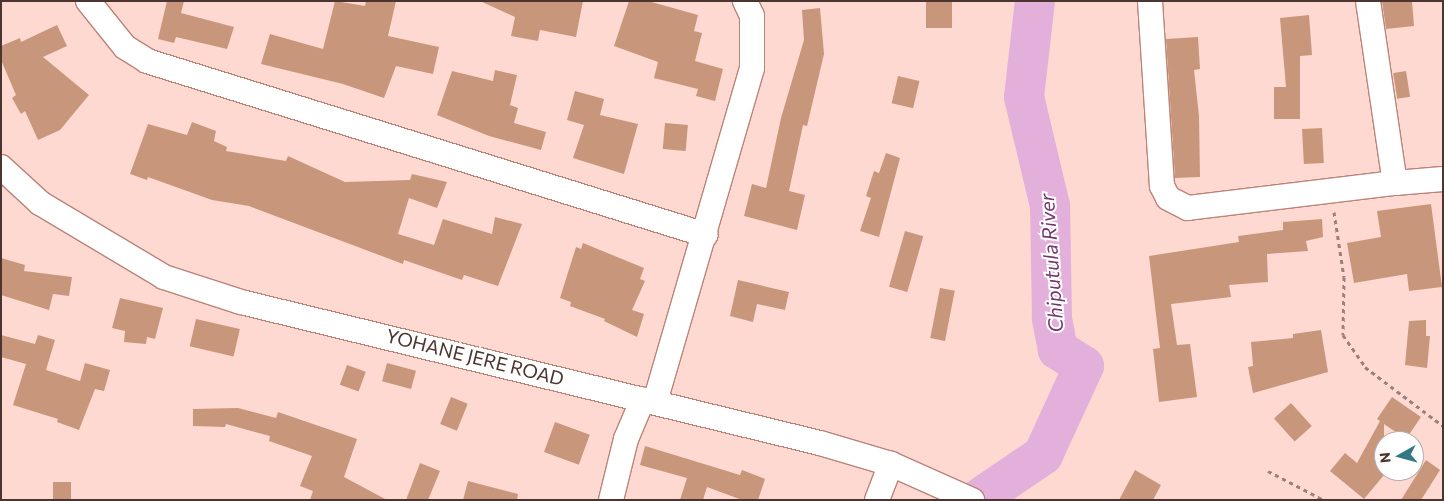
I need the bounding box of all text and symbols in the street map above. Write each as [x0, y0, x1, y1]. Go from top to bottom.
water label: Chiputula River [1034, 193, 1068, 333]
street label: YOHANE JERE ROAD [384, 324, 566, 390]
north arrow [1374, 431, 1424, 481]
text: N [1376, 452, 1394, 464]

